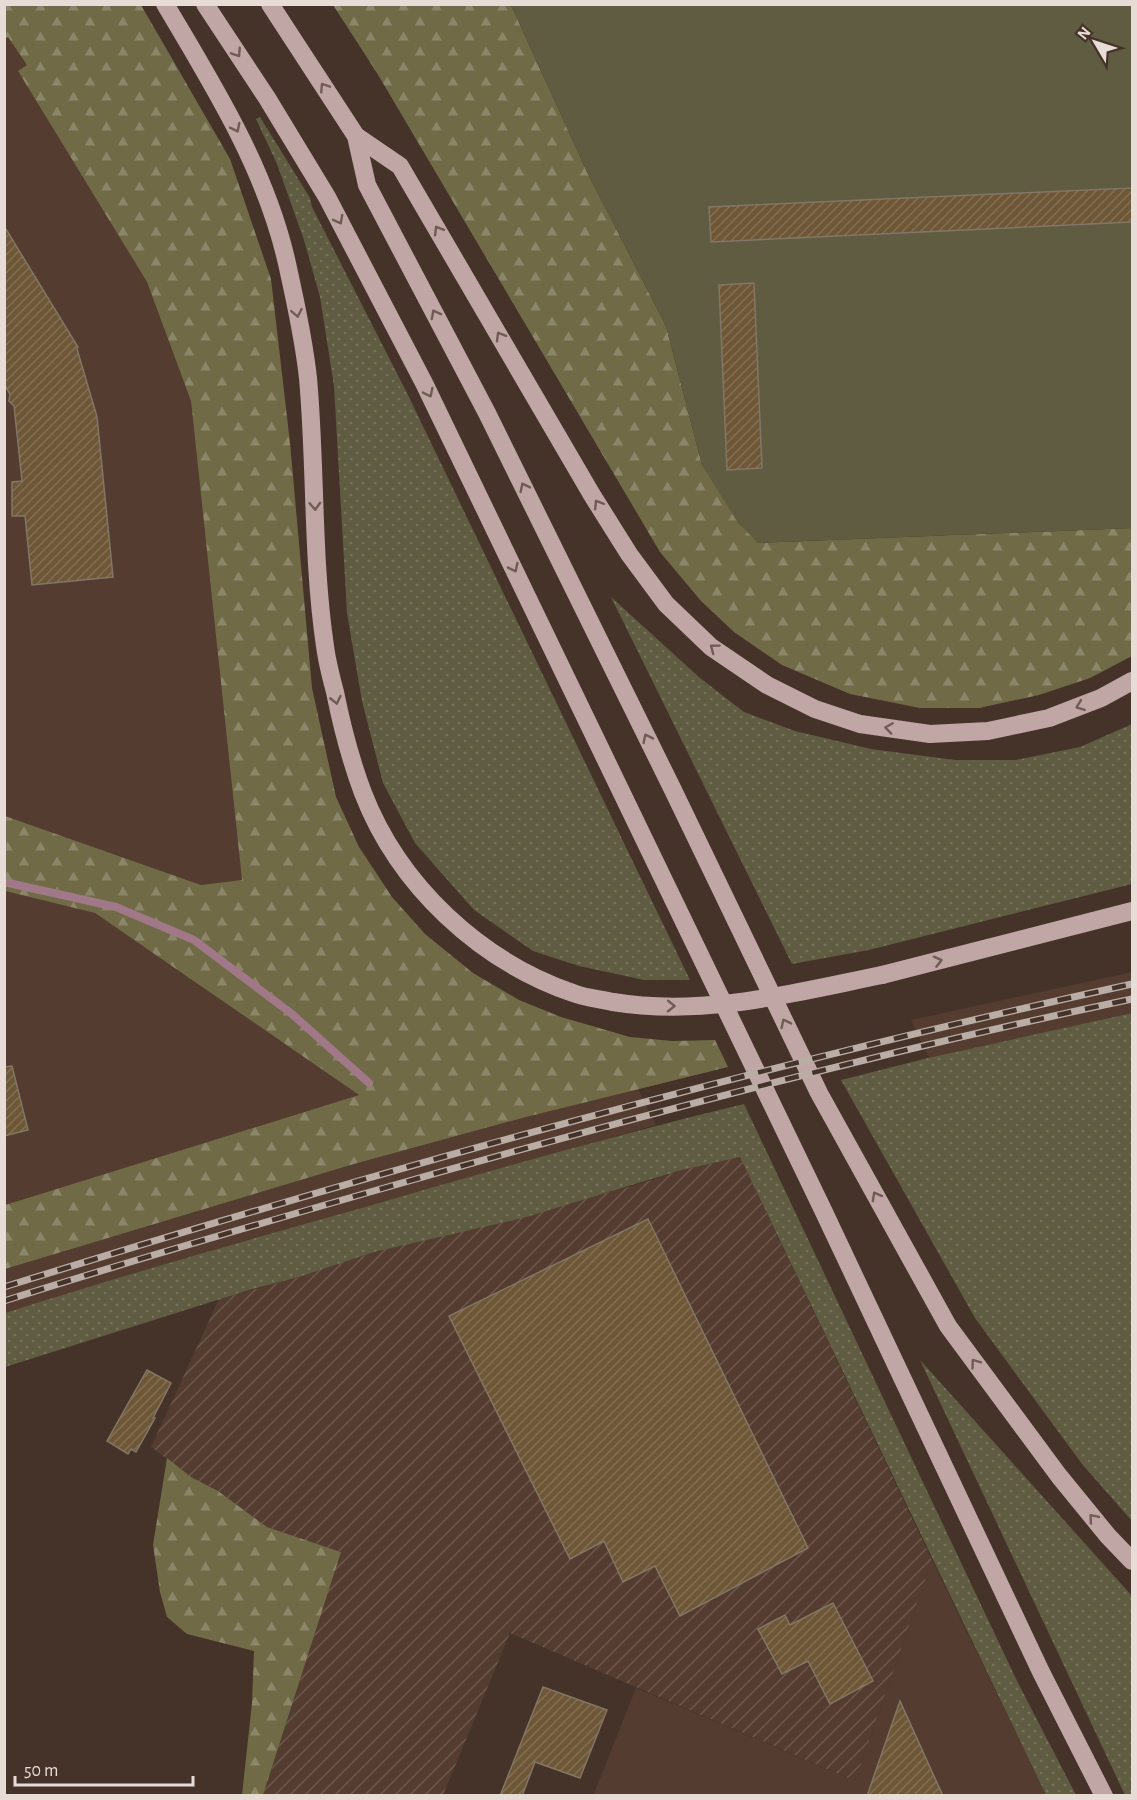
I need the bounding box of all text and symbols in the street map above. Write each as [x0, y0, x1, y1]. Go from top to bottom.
north arrow [1065, 12, 1125, 72]
text: N [1074, 24, 1094, 43]
one-way arrow [230, 47, 241, 58]
one-way arrow [320, 83, 331, 94]
one-way arrow [228, 122, 240, 133]
one-way arrow [332, 214, 343, 224]
one-way arrow [433, 226, 445, 236]
one-way arrow [290, 307, 303, 317]
one-way arrow [431, 310, 442, 320]
one-way arrow [495, 332, 507, 342]
one-way arrow [422, 386, 434, 397]
one-way arrow [520, 483, 531, 494]
one-way arrow [594, 500, 605, 511]
one-way arrow [308, 502, 321, 511]
one-way arrow [507, 562, 519, 573]
one-way arrow [710, 645, 721, 656]
one-way arrow [329, 695, 342, 705]
one-way arrow [1075, 699, 1086, 711]
one-way arrow [884, 723, 893, 735]
one-way arrow [643, 733, 655, 744]
one-way arrow [933, 955, 943, 968]
one-way arrow [667, 1000, 676, 1012]
one-way arrow [781, 1018, 793, 1029]
one-way arrow [872, 1191, 883, 1202]
one-way arrow [971, 1359, 982, 1370]
one-way arrow [1090, 1514, 1101, 1525]
scale bar [15, 1749, 194, 1787]
text: 50 m [24, 1762, 58, 1780]

